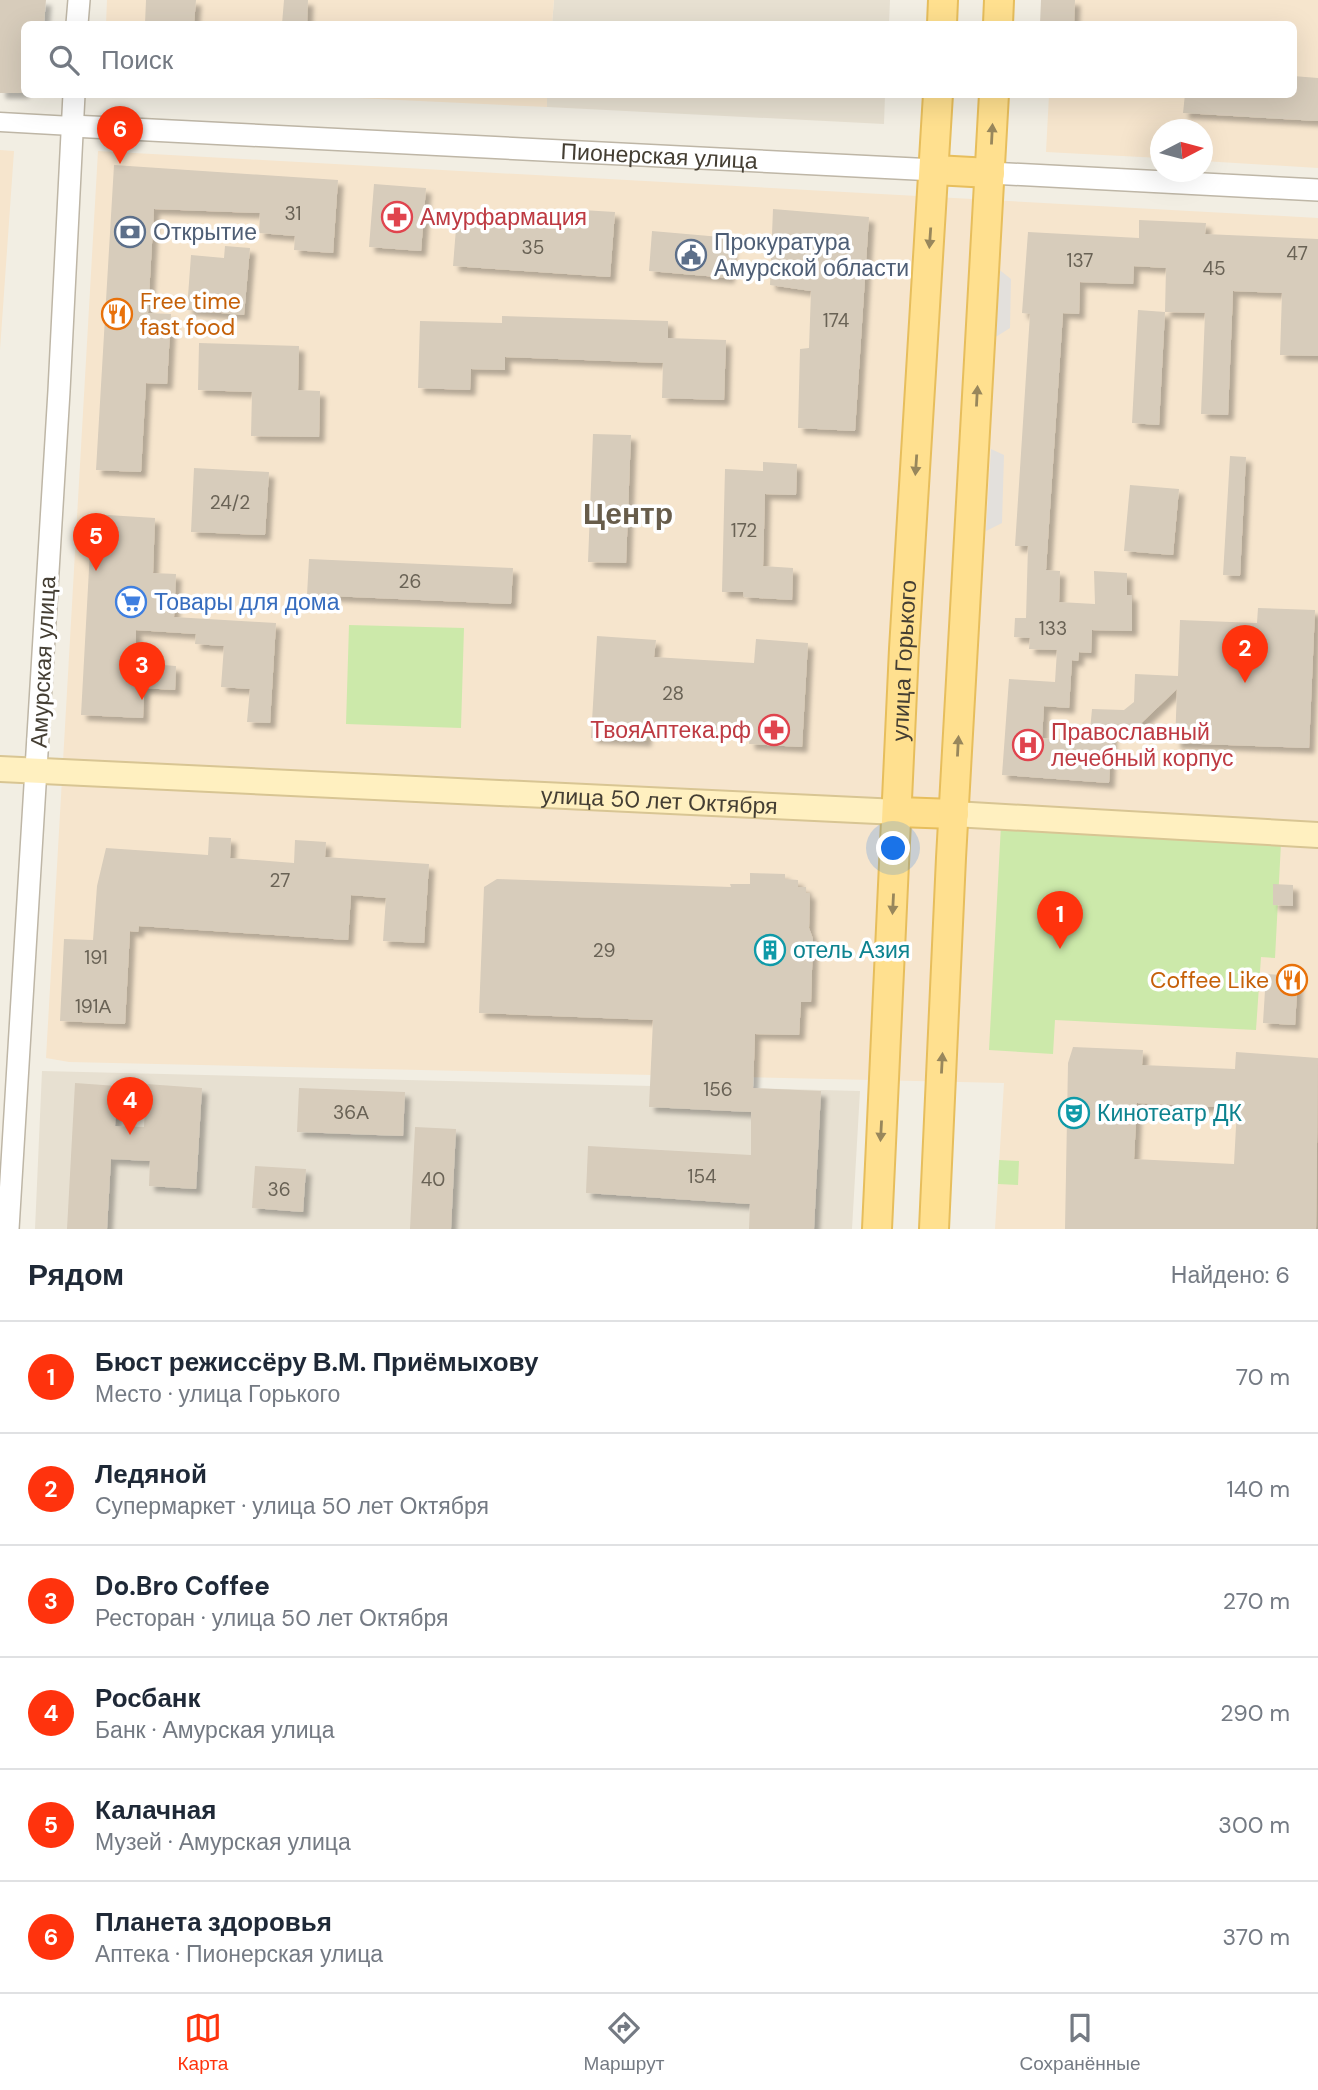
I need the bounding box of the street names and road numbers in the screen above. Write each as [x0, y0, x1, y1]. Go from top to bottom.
street label: Пионерская улица [560, 136, 759, 176]
street label: Амурская улица [24, 575, 62, 749]
street label: улица Горького [885, 579, 923, 742]
street label: улица 50 лет Октября [540, 780, 778, 821]

